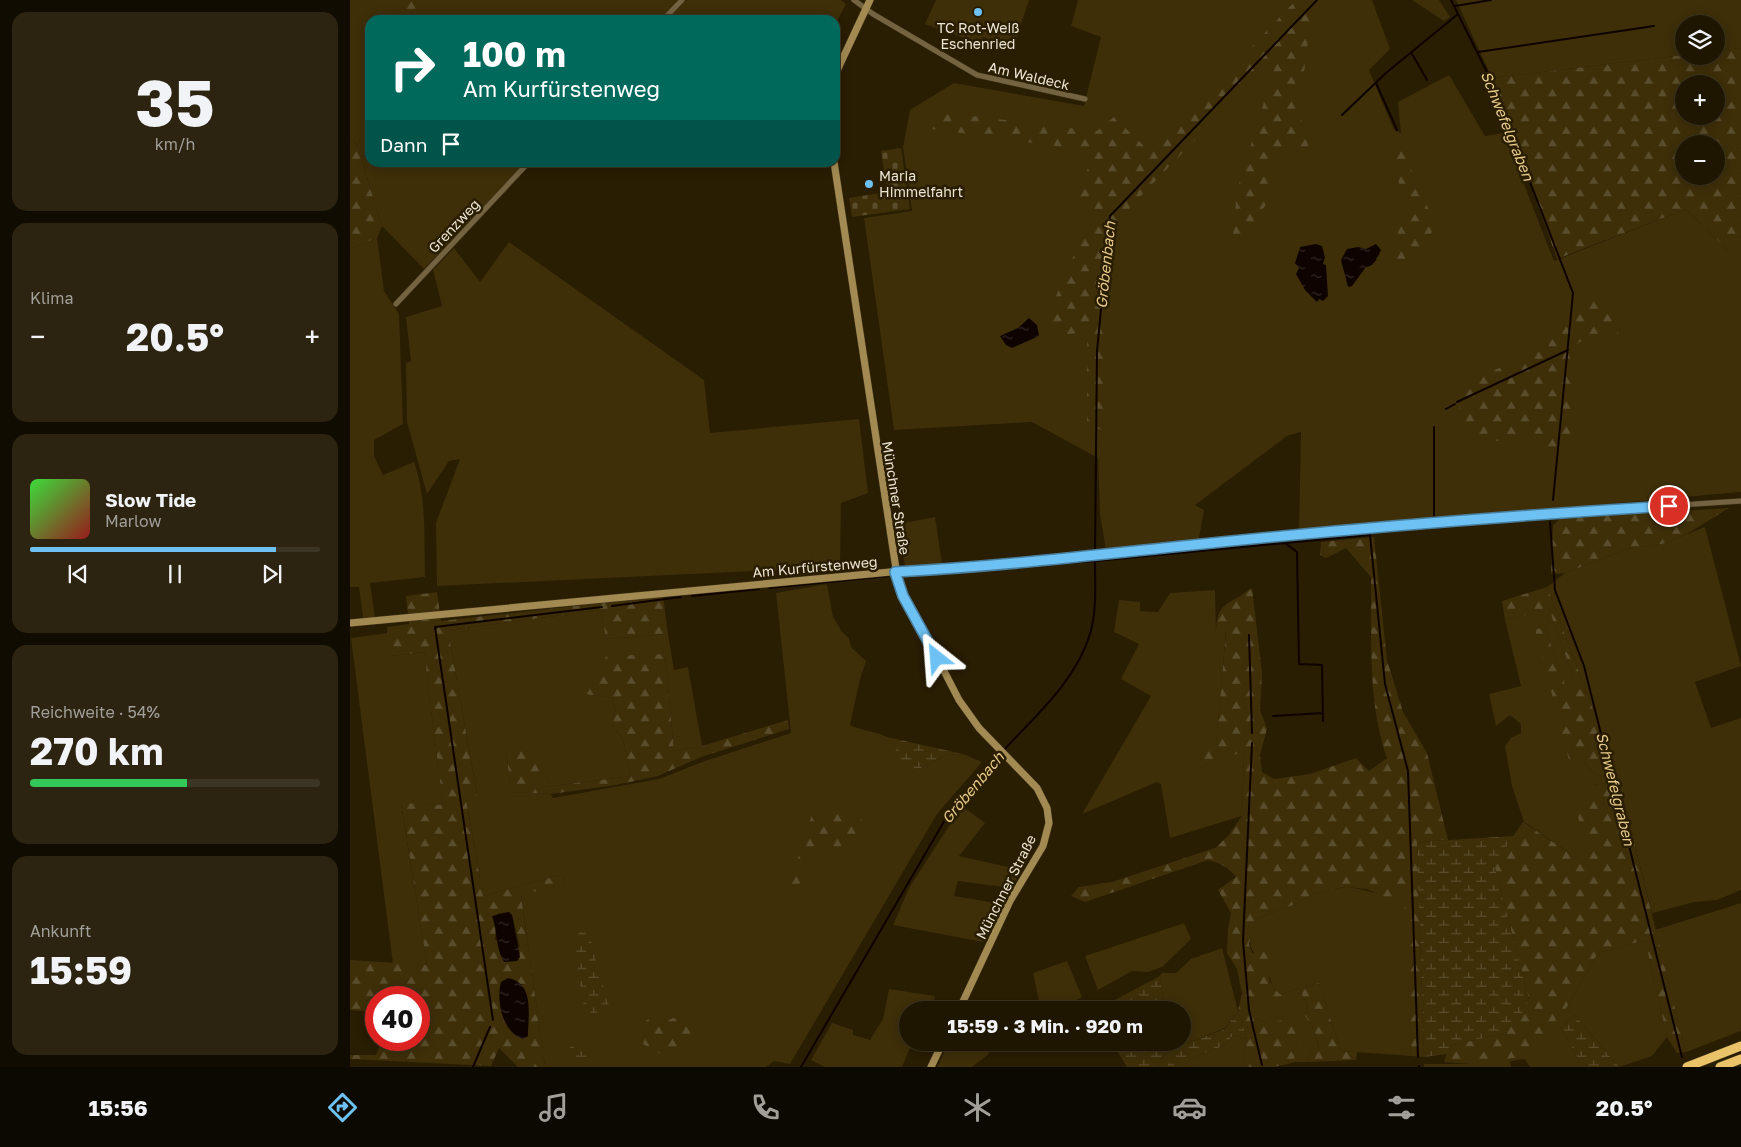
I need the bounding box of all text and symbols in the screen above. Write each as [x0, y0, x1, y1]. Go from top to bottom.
marker: TC Rot-Weiß Eschenried [972, 6, 984, 18]
map controls [1675, 15, 1725, 185]
button: layers [1675, 15, 1725, 65]
place label: TC Rot-Weiß Eschenried [937, 19, 1019, 52]
text: 100 m [463, 33, 566, 75]
icon: right [380, 35, 445, 100]
street label: Am Waldeck [987, 58, 1071, 93]
text: 35 [135, 62, 215, 140]
water label: Schwefelgraben [1477, 68, 1538, 184]
text: Am Kurfürstenweg [463, 75, 660, 102]
button: + [1675, 75, 1725, 125]
icon: arrive [437, 130, 465, 158]
text: Dann [380, 133, 427, 156]
text: km/h [155, 134, 195, 154]
button: − [1675, 135, 1725, 185]
place label: Maria Himmelfahrt [879, 167, 963, 200]
marker: Maria Himmelfahrt [863, 178, 875, 190]
street label: Grenzweg [425, 195, 483, 256]
water label: Gröbenbach [1091, 220, 1119, 309]
text: Klima [30, 288, 74, 308]
text: 20.5° [126, 314, 224, 359]
text: − [30, 320, 45, 353]
text: + [305, 320, 320, 353]
street label: Münchner Straße [879, 440, 914, 556]
pin [1648, 485, 1690, 527]
text: Slow Tide [105, 488, 196, 511]
icon: arrive [1655, 492, 1683, 520]
text: Marlow [105, 511, 161, 531]
street label: Am Kurfürstenweg [752, 553, 878, 580]
icon: previous [64, 560, 92, 588]
icon: pause [161, 560, 189, 588]
icon: next [258, 560, 286, 588]
position arrow [910, 631, 962, 683]
text: Reichweite · 54% [30, 702, 160, 722]
text: 270 km [30, 728, 163, 773]
water label: Schwefelgraben [1592, 730, 1639, 849]
water label: Gröbenbach [937, 747, 1008, 827]
street label: Münchner Straße [972, 832, 1039, 942]
text: Ankunft [30, 921, 92, 941]
text: 15:59 [30, 947, 132, 992]
speed limit sign: 40 [365, 986, 430, 1051]
text: 15:59 · 3 Min. · 920 m [947, 1014, 1143, 1037]
icon: directions [325, 1090, 360, 1125]
icon: music [536, 1090, 571, 1125]
icon: phone [748, 1090, 783, 1125]
icon: climate [960, 1090, 995, 1125]
icon: car [1172, 1090, 1207, 1125]
icon: filters [1384, 1090, 1419, 1125]
text: 15:56 [88, 1094, 148, 1121]
text: 20.5° [1596, 1094, 1653, 1121]

